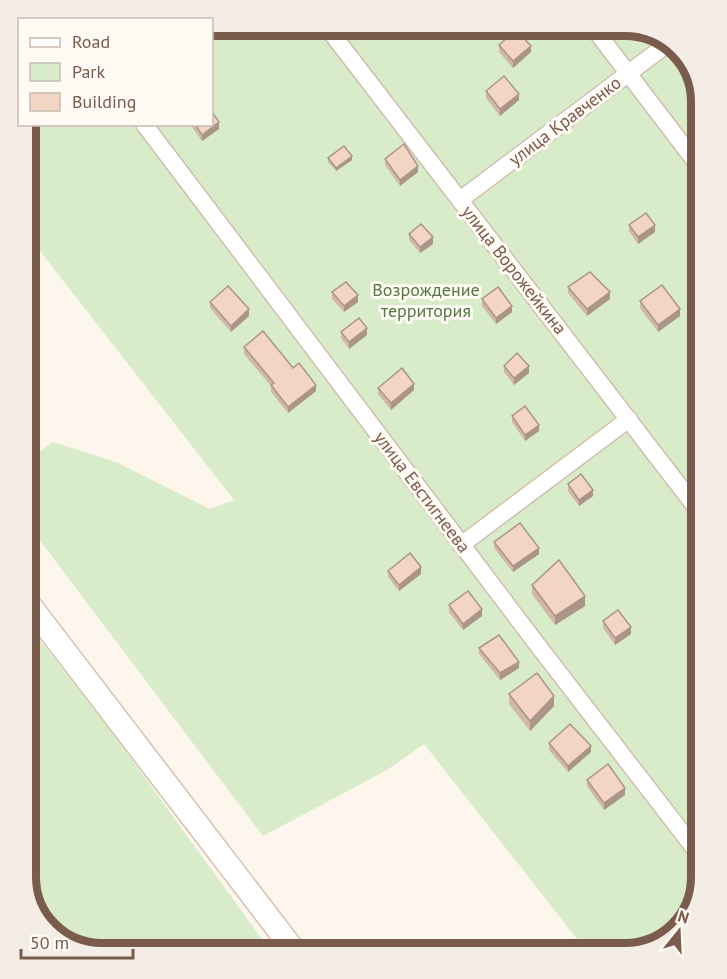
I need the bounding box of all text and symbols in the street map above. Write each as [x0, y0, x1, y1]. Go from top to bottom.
legend [18, 18, 213, 126]
text: Road [72, 30, 110, 53]
text: Park [72, 60, 105, 83]
street label: улица Кравченко [504, 71, 626, 170]
text: Building [72, 90, 136, 113]
street label: улица Ворожейкина [457, 200, 572, 339]
park label: Возрождение территория [372, 278, 480, 322]
street label: улица Евстигнеева [369, 426, 476, 557]
north arrow [649, 901, 709, 961]
text: N [676, 906, 692, 928]
scale bar [21, 922, 134, 960]
text: 50 m [30, 931, 69, 954]

